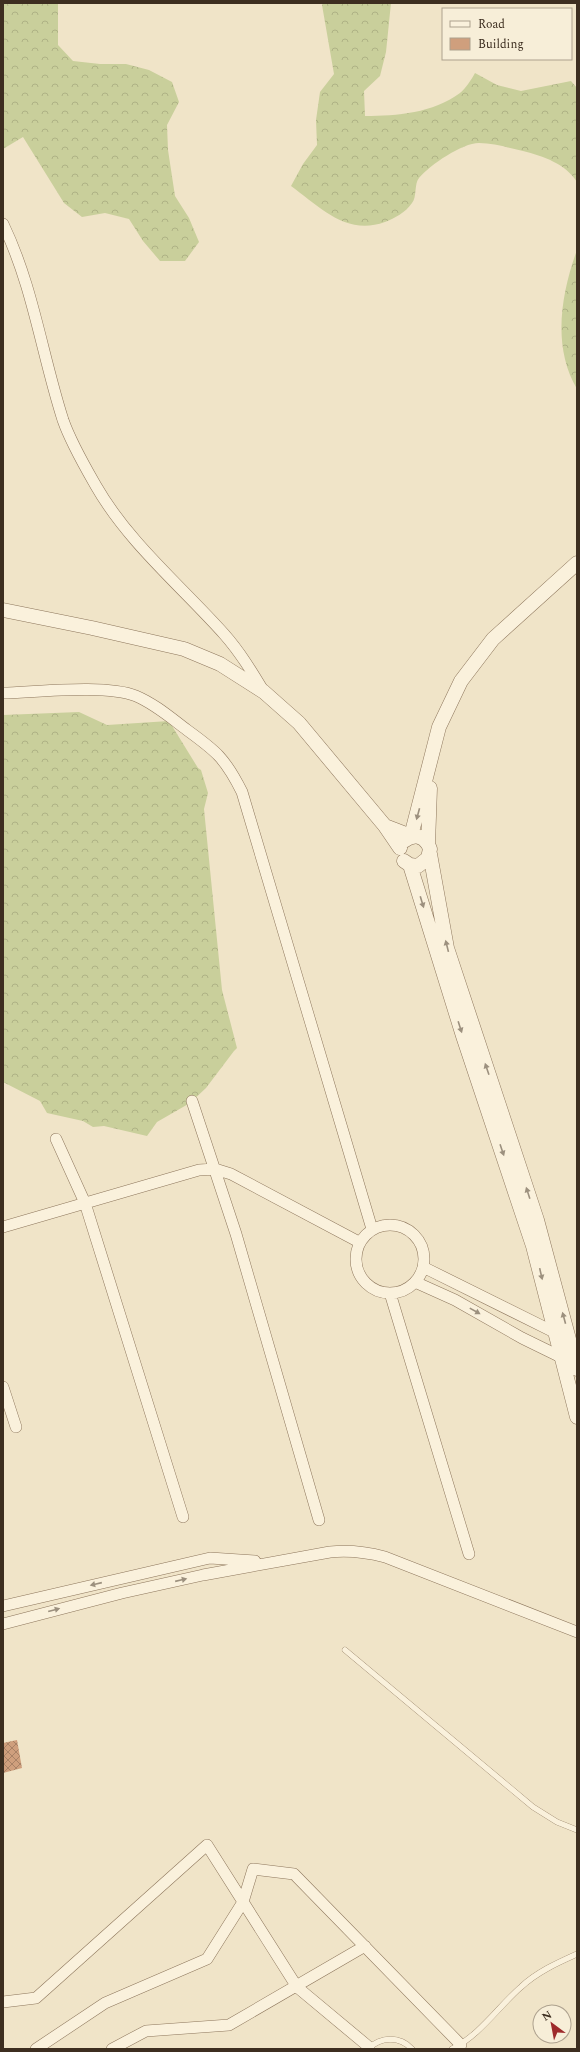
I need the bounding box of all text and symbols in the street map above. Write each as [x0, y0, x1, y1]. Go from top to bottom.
legend [442, 8, 572, 60]
text: Road [478, 15, 505, 34]
text: Building [478, 35, 524, 54]
one-way arrow [414, 807, 420, 820]
one-way arrow [419, 897, 425, 909]
one-way arrow [444, 940, 450, 952]
one-way arrow [457, 1021, 463, 1033]
one-way arrow [484, 1063, 490, 1075]
one-way arrow [499, 1144, 505, 1156]
one-way arrow [525, 1186, 531, 1198]
one-way arrow [538, 1268, 544, 1280]
one-way arrow [469, 1308, 481, 1315]
one-way arrow [561, 1311, 567, 1323]
one-way arrow [174, 1576, 187, 1582]
one-way arrow [89, 1581, 102, 1587]
one-way arrow [48, 1607, 61, 1613]
north arrow [532, 2004, 572, 2044]
text: N [539, 2006, 555, 2026]

